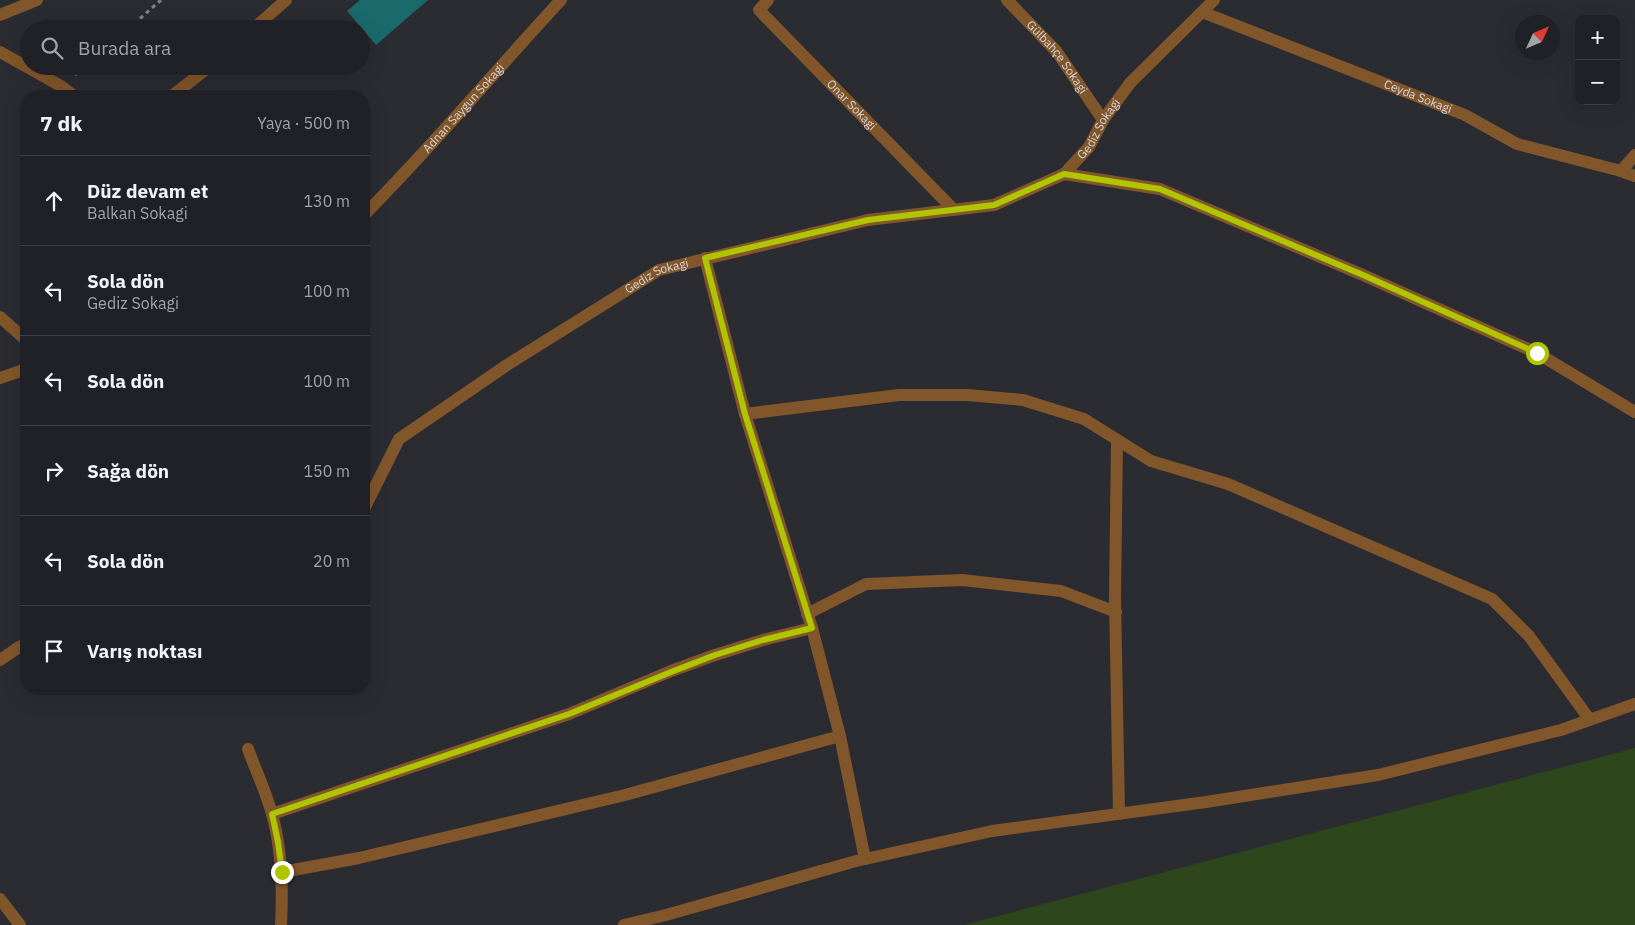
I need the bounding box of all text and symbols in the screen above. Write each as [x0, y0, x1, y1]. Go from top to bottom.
north arrow [1515, 15, 1560, 60]
map controls [1575, 15, 1620, 105]
button: + [1575, 15, 1620, 60]
street label: Gülbahçe Sokagi [1024, 17, 1091, 96]
search box [20, 20, 370, 75]
icon: search [38, 34, 66, 62]
text: Burada ara [78, 36, 171, 60]
street label: Adnan Saygun Sokagi [419, 60, 507, 156]
button: − [1575, 60, 1620, 105]
street label: Onar Sokagi [824, 76, 880, 133]
street label: Ceyda Sokagi [1382, 76, 1454, 116]
street label: Gediz Sokagi [1074, 95, 1123, 162]
text: 7 dk [40, 109, 82, 137]
text: Yaya · 500 m [257, 113, 350, 133]
text: Düz devam et [87, 179, 208, 203]
icon: ahead [40, 187, 68, 215]
text: 130 m [303, 191, 350, 211]
text: Balkan Sokagi [87, 203, 188, 223]
street label: Gediz Sokagi [622, 255, 690, 297]
text: Sola dön [87, 269, 164, 293]
icon: left [40, 277, 68, 305]
text: 100 m [303, 281, 350, 301]
text: Gediz Sokagi [87, 293, 179, 313]
route start [1526, 342, 1549, 365]
icon: left [40, 367, 68, 395]
text: Sola dön [87, 369, 164, 393]
text: 100 m [303, 371, 350, 391]
icon: right [40, 457, 68, 485]
text: Sağa dön [87, 459, 169, 483]
text: 150 m [303, 461, 350, 481]
icon: left [40, 547, 68, 575]
text: Sola dön [87, 549, 164, 573]
text: 20 m [313, 551, 350, 571]
icon: arrive [40, 637, 68, 665]
text: Varış noktası [87, 639, 202, 663]
route end [271, 861, 294, 884]

